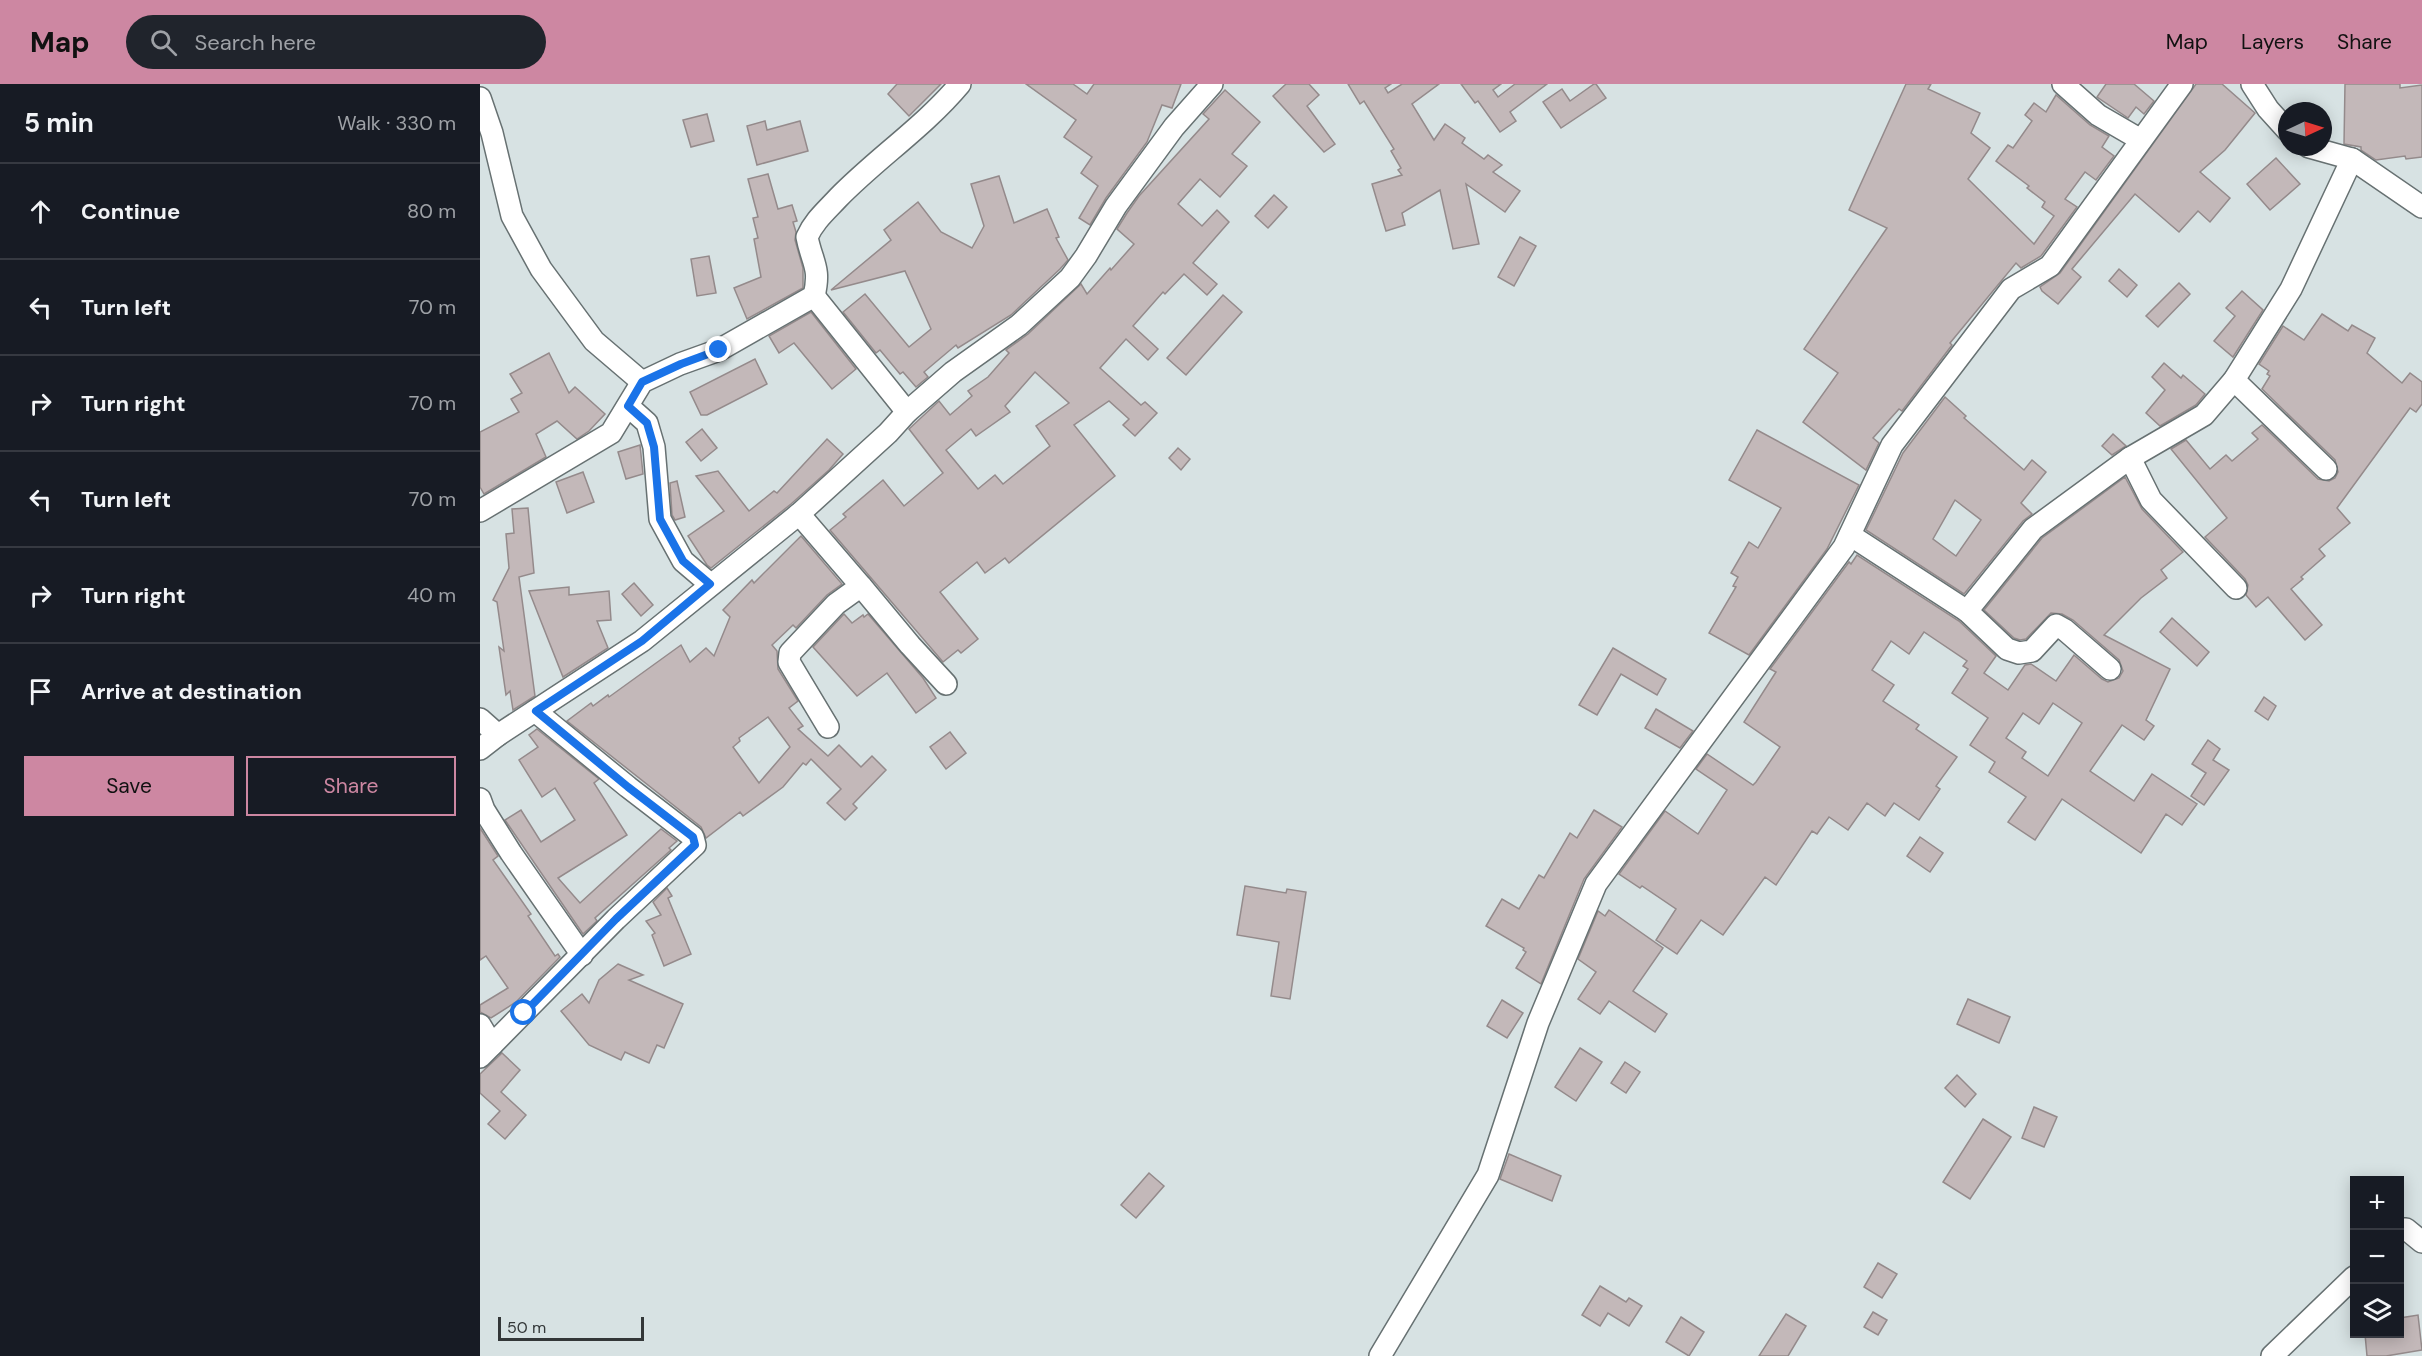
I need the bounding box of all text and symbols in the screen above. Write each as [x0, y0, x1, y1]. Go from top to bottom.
search box [126, 15, 546, 69]
text: Map [30, 24, 90, 61]
icon: search [147, 26, 180, 59]
text: Search here [195, 28, 316, 57]
text: Map [2166, 28, 2208, 56]
text: Layers [2241, 28, 2304, 56]
text: Share [2337, 28, 2392, 56]
north arrow [2278, 102, 2332, 156]
text: 5 min [24, 106, 94, 140]
text: Walk · 330 m [337, 110, 456, 136]
icon: ahead [24, 195, 57, 228]
text: Continue [81, 197, 180, 226]
text: 80 m [407, 198, 456, 224]
icon: left [24, 291, 57, 324]
text: Turn left [81, 293, 171, 322]
text: 70 m [409, 294, 456, 320]
route end [705, 336, 731, 362]
icon: right [24, 387, 57, 420]
text: Turn right [81, 389, 186, 418]
text: 70 m [409, 390, 456, 416]
icon: left [24, 483, 57, 516]
text: Turn left [81, 485, 171, 514]
text: 70 m [409, 486, 456, 512]
icon: right [24, 579, 57, 612]
text: Turn right [81, 581, 186, 610]
text: 40 m [407, 582, 456, 608]
icon: arrive [24, 675, 57, 708]
text: Arrive at destination [81, 677, 302, 706]
button: Save [24, 756, 234, 816]
button: Share [246, 756, 456, 816]
route start [510, 999, 536, 1025]
map controls [2350, 1176, 2404, 1338]
button: + [2350, 1176, 2404, 1230]
button: − [2350, 1230, 2404, 1284]
button: layers [2350, 1284, 2404, 1338]
scale bar [498, 1314, 644, 1342]
text: 50 m [507, 1317, 546, 1338]

